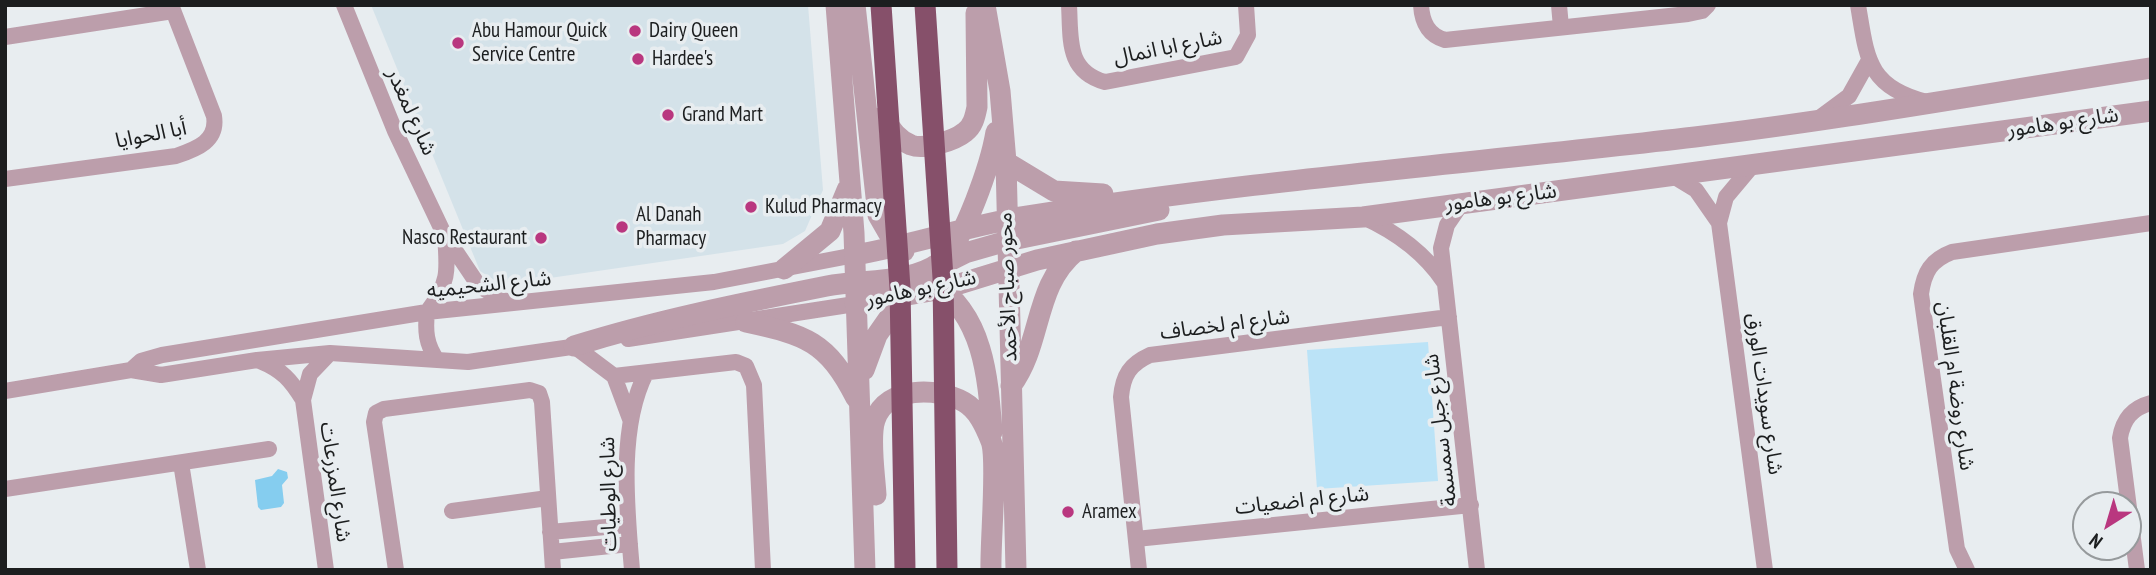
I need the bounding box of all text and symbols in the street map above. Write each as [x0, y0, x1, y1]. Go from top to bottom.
place label: Abu Hamour Quick Service Centre [472, 18, 607, 68]
place label: Dairy Queen [649, 18, 738, 44]
marker: Dairy Queen [627, 23, 643, 39]
street label: شارع ابا انمال [1112, 25, 1224, 71]
marker: Abu Hamour Quick Service Centre [450, 35, 466, 51]
place label: Hardee's [652, 46, 713, 72]
marker: Hardee's [630, 51, 646, 67]
street label: شارع لمغدر [381, 64, 441, 160]
place label: Grand Mart [682, 102, 763, 128]
street label: شارع بو هامور [2006, 103, 2120, 143]
marker: Grand Mart [660, 107, 676, 123]
street label: أبا الحوايا [113, 116, 189, 154]
street label: شارع بو هامور [1444, 179, 1558, 217]
place label: Kulud Pharmacy [765, 194, 882, 220]
marker: Kulud Pharmacy [743, 199, 759, 215]
place label: Al Danah Pharmacy [636, 202, 706, 252]
street label: محور صباح الأحمد [993, 212, 1023, 362]
marker: Al Danah Pharmacy [614, 219, 630, 235]
place label: Nasco Restaurant [402, 225, 527, 251]
marker: Nasco Restaurant [533, 230, 549, 246]
street label: شارع بو هامور [864, 265, 978, 313]
street label: شارع الشحيميه [425, 266, 553, 304]
street label: شارع روضة ام القلبان [1931, 300, 1979, 472]
street label: شارع ام لخصاف [1159, 305, 1291, 345]
street label: شارع سويدات الورق [1740, 311, 1788, 477]
street label: شارع جبل سمسمة [1419, 352, 1463, 508]
street label: شارع المزرعات [314, 420, 356, 544]
street label: شارع الوطيات [595, 436, 623, 552]
street label: شارع ام اضعيات [1234, 481, 1370, 521]
north arrow [2072, 491, 2142, 561]
place label: Aramex [1082, 499, 1137, 525]
marker: Aramex [1060, 504, 1076, 520]
text: N [2084, 529, 2107, 554]

